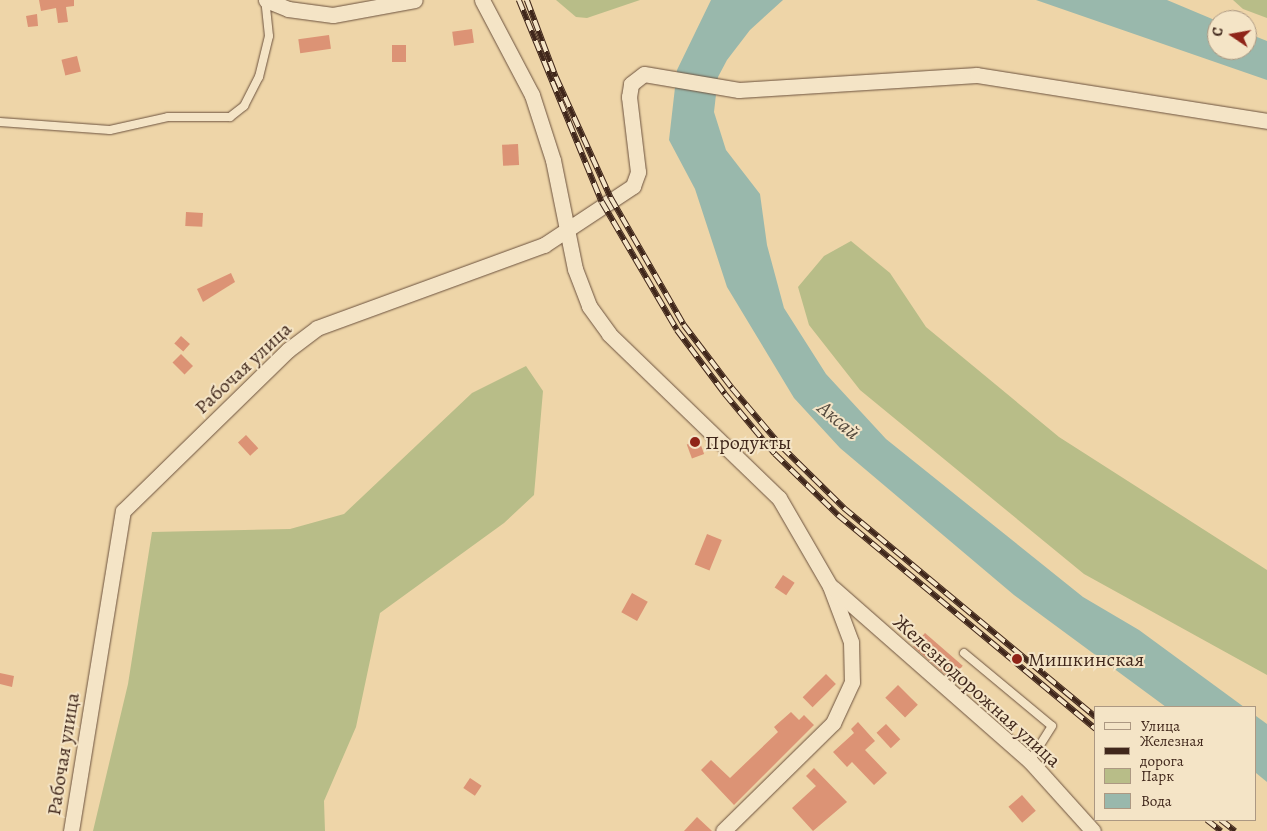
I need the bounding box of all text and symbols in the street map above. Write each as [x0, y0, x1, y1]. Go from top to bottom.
north arrow [1207, 10, 1257, 60]
text: С [1208, 26, 1228, 38]
street label: Рабочая улица [189, 317, 297, 419]
water label: Аксай [813, 395, 865, 445]
place label: Продукты [705, 430, 791, 454]
marker: Продукты [689, 436, 701, 448]
street label: Железнодорожная улица [888, 610, 1066, 772]
place label: Мишкинская [1028, 647, 1144, 671]
marker: Мишкинская [1010, 652, 1024, 666]
street label: Рабочая улица [41, 691, 85, 817]
legend [1094, 706, 1257, 821]
text: Улица [1141, 716, 1180, 736]
text: Железная дорога [1140, 731, 1204, 771]
text: Парк [1141, 766, 1174, 786]
text: Вода [1141, 791, 1172, 811]

